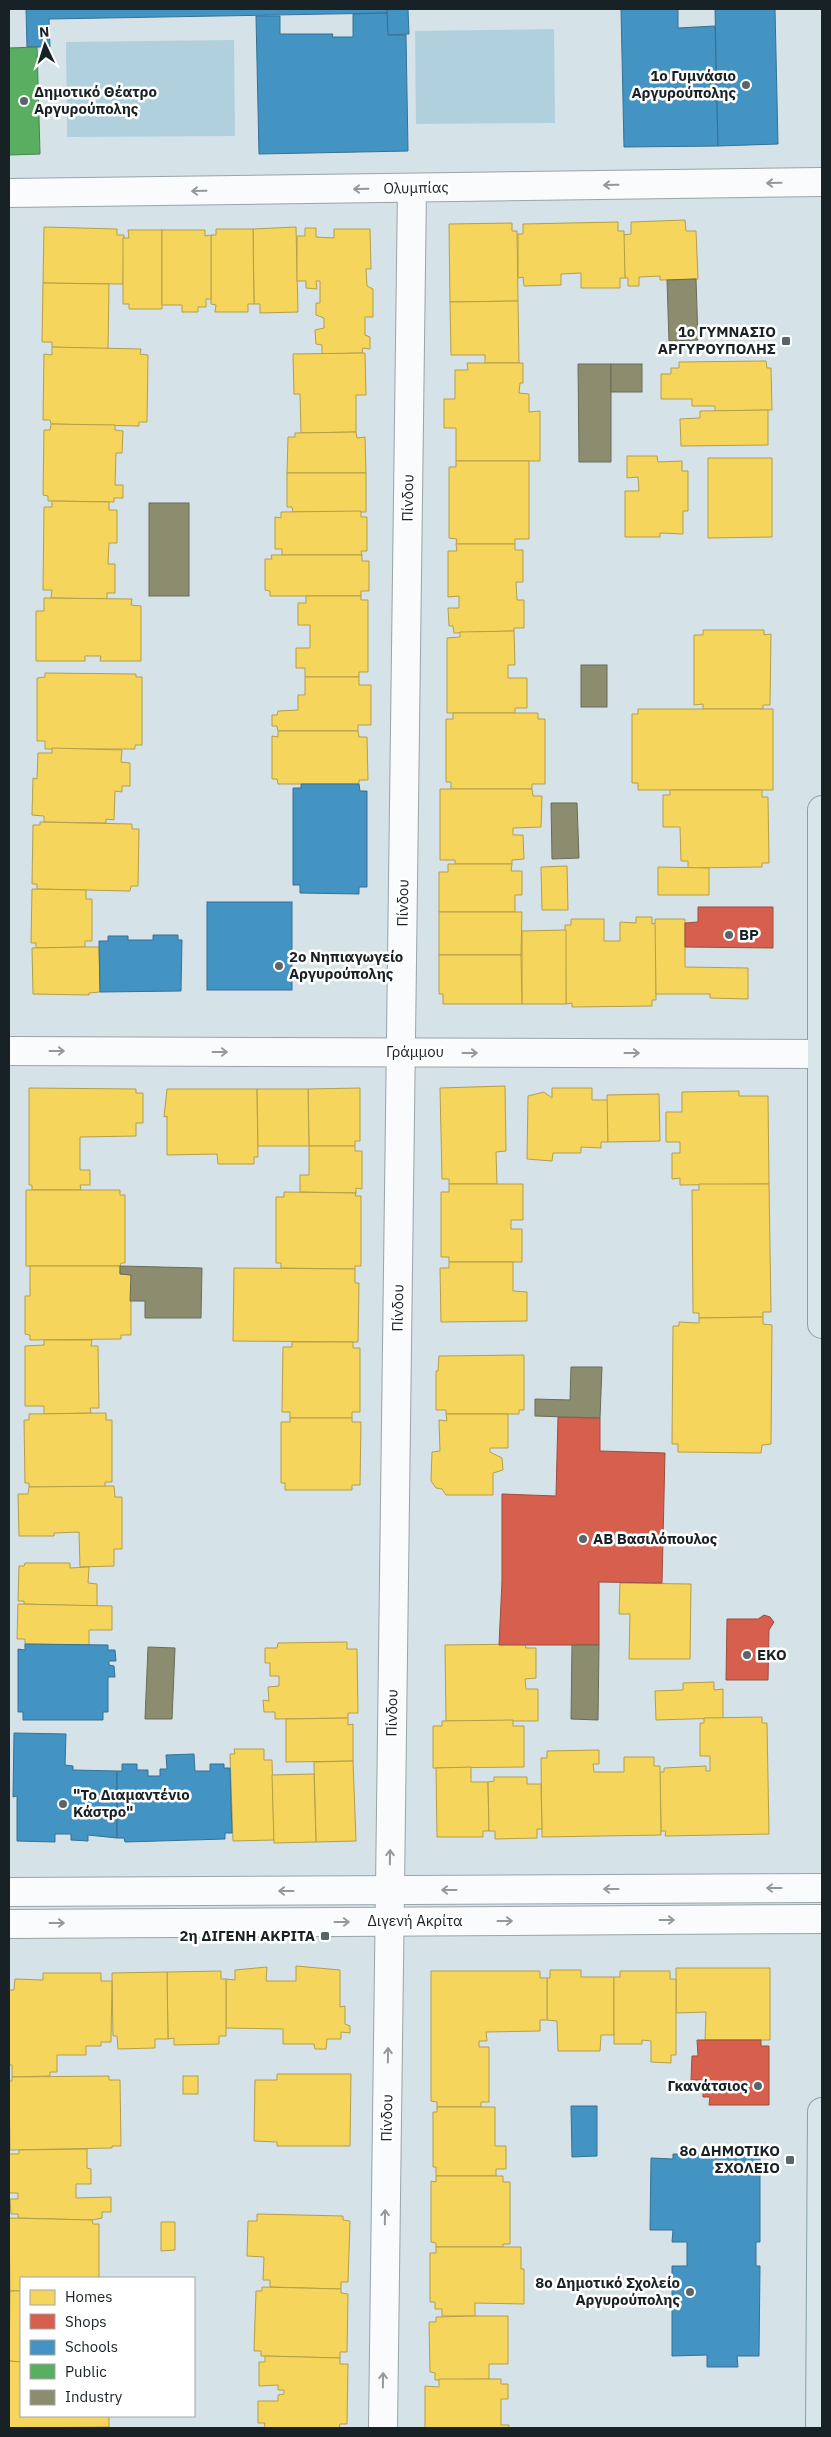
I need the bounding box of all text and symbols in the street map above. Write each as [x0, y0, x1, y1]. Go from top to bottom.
north arrow [20, 20, 70, 70]
text: N [38, 23, 50, 41]
place label: 1ο Γυμνάσιο Αργυρούπολης [632, 66, 736, 102]
marker: 1ο Γυμνάσιο Αργυρούπολης [740, 79, 752, 91]
place label: Δημοτικό Θέατρο Αργυρούπολης [34, 82, 157, 118]
marker: Δημοτικό Θέατρο Αργυρούπολης [18, 95, 30, 107]
street label: Ολυμπίας [383, 177, 449, 198]
one-way arrow [766, 178, 782, 188]
one-way arrow [603, 180, 620, 190]
one-way arrow [353, 184, 370, 194]
one-way arrow [191, 186, 207, 196]
place label: 1ο ΓΥΜΝΑΣΙΟ ΑΡΓΥΡΟΥΠΟΛΗΣ [658, 322, 776, 358]
marker: 1ο ΓΥΜΝΑΣΙΟ ΑΡΓΥΡΟΥΠΟΛΗΣ [780, 335, 792, 347]
street label: Πίνδου [398, 474, 417, 522]
street label: Πίνδου [393, 879, 412, 927]
place label: BP [739, 925, 759, 944]
marker: BP [723, 929, 735, 941]
place label: 2ο Νηπιαγωγείο Αργυρούπολης [289, 947, 403, 983]
marker: 2ο Νηπιαγωγείο Αργυρούπολης [273, 960, 285, 972]
street label: Γράμμου [386, 1042, 444, 1061]
one-way arrow [49, 1046, 65, 1056]
one-way arrow [212, 1047, 228, 1057]
one-way arrow [462, 1048, 478, 1058]
one-way arrow [624, 1048, 640, 1058]
street label: Πίνδου [388, 1284, 407, 1332]
place label: ΑΒ Βασιλόπουλος [593, 1529, 718, 1548]
marker: ΑΒ Βασιλόπουλος [577, 1533, 589, 1545]
place label: ΕΚΟ [757, 1645, 787, 1664]
marker: ΕΚΟ [741, 1649, 753, 1661]
street label: Πίνδου [382, 1689, 401, 1737]
place label: "Το Διαμαντένιο Κάστρο" [73, 1785, 190, 1821]
marker: "Το Διαμαντένιο Κάστρο" [57, 1798, 69, 1810]
one-way arrow [385, 1849, 395, 1866]
one-way arrow [766, 1883, 782, 1893]
one-way arrow [603, 1884, 620, 1894]
one-way arrow [441, 1885, 457, 1895]
one-way arrow [278, 1886, 294, 1896]
street label: Διγενή Ακρίτα [367, 1911, 463, 1930]
one-way arrow [659, 1915, 675, 1925]
one-way arrow [496, 1916, 513, 1926]
one-way arrow [334, 1917, 350, 1927]
one-way arrow [49, 1918, 65, 1928]
place label: 2η ΔΙΓΕΝΗ ΑΚΡΙΤΑ [179, 1926, 315, 1945]
marker: 2η ΔΙΓΕΝΗ ΑΚΡΙΤΑ [319, 1930, 331, 1942]
one-way arrow [383, 2047, 392, 2063]
place label: Γκανάτσιος [668, 2076, 748, 2095]
marker: Γκανάτσιος [752, 2080, 764, 2092]
street label: Πίνδου [377, 2094, 396, 2142]
place label: 8ο ΔΗΜΟΤΙΚΟ ΣΧΟΛΕΙΟ [680, 2141, 780, 2177]
marker: 8ο ΔΗΜΟΤΙΚΟ ΣΧΟΛΕΙΟ [784, 2154, 796, 2166]
one-way arrow [380, 2209, 390, 2226]
place label: 8ο Δημοτικό Σχολείο Αργυρούπολης [535, 2273, 680, 2309]
legend [20, 2277, 195, 2417]
marker: 8ο Δημοτικό Σχολείο Αργυρούπολης [684, 2286, 696, 2298]
text: Homes [65, 2287, 113, 2306]
text: Shops [65, 2312, 107, 2331]
text: Schools [65, 2337, 118, 2356]
text: Public [65, 2362, 107, 2381]
one-way arrow [378, 2372, 388, 2388]
text: Industry [65, 2387, 123, 2406]

